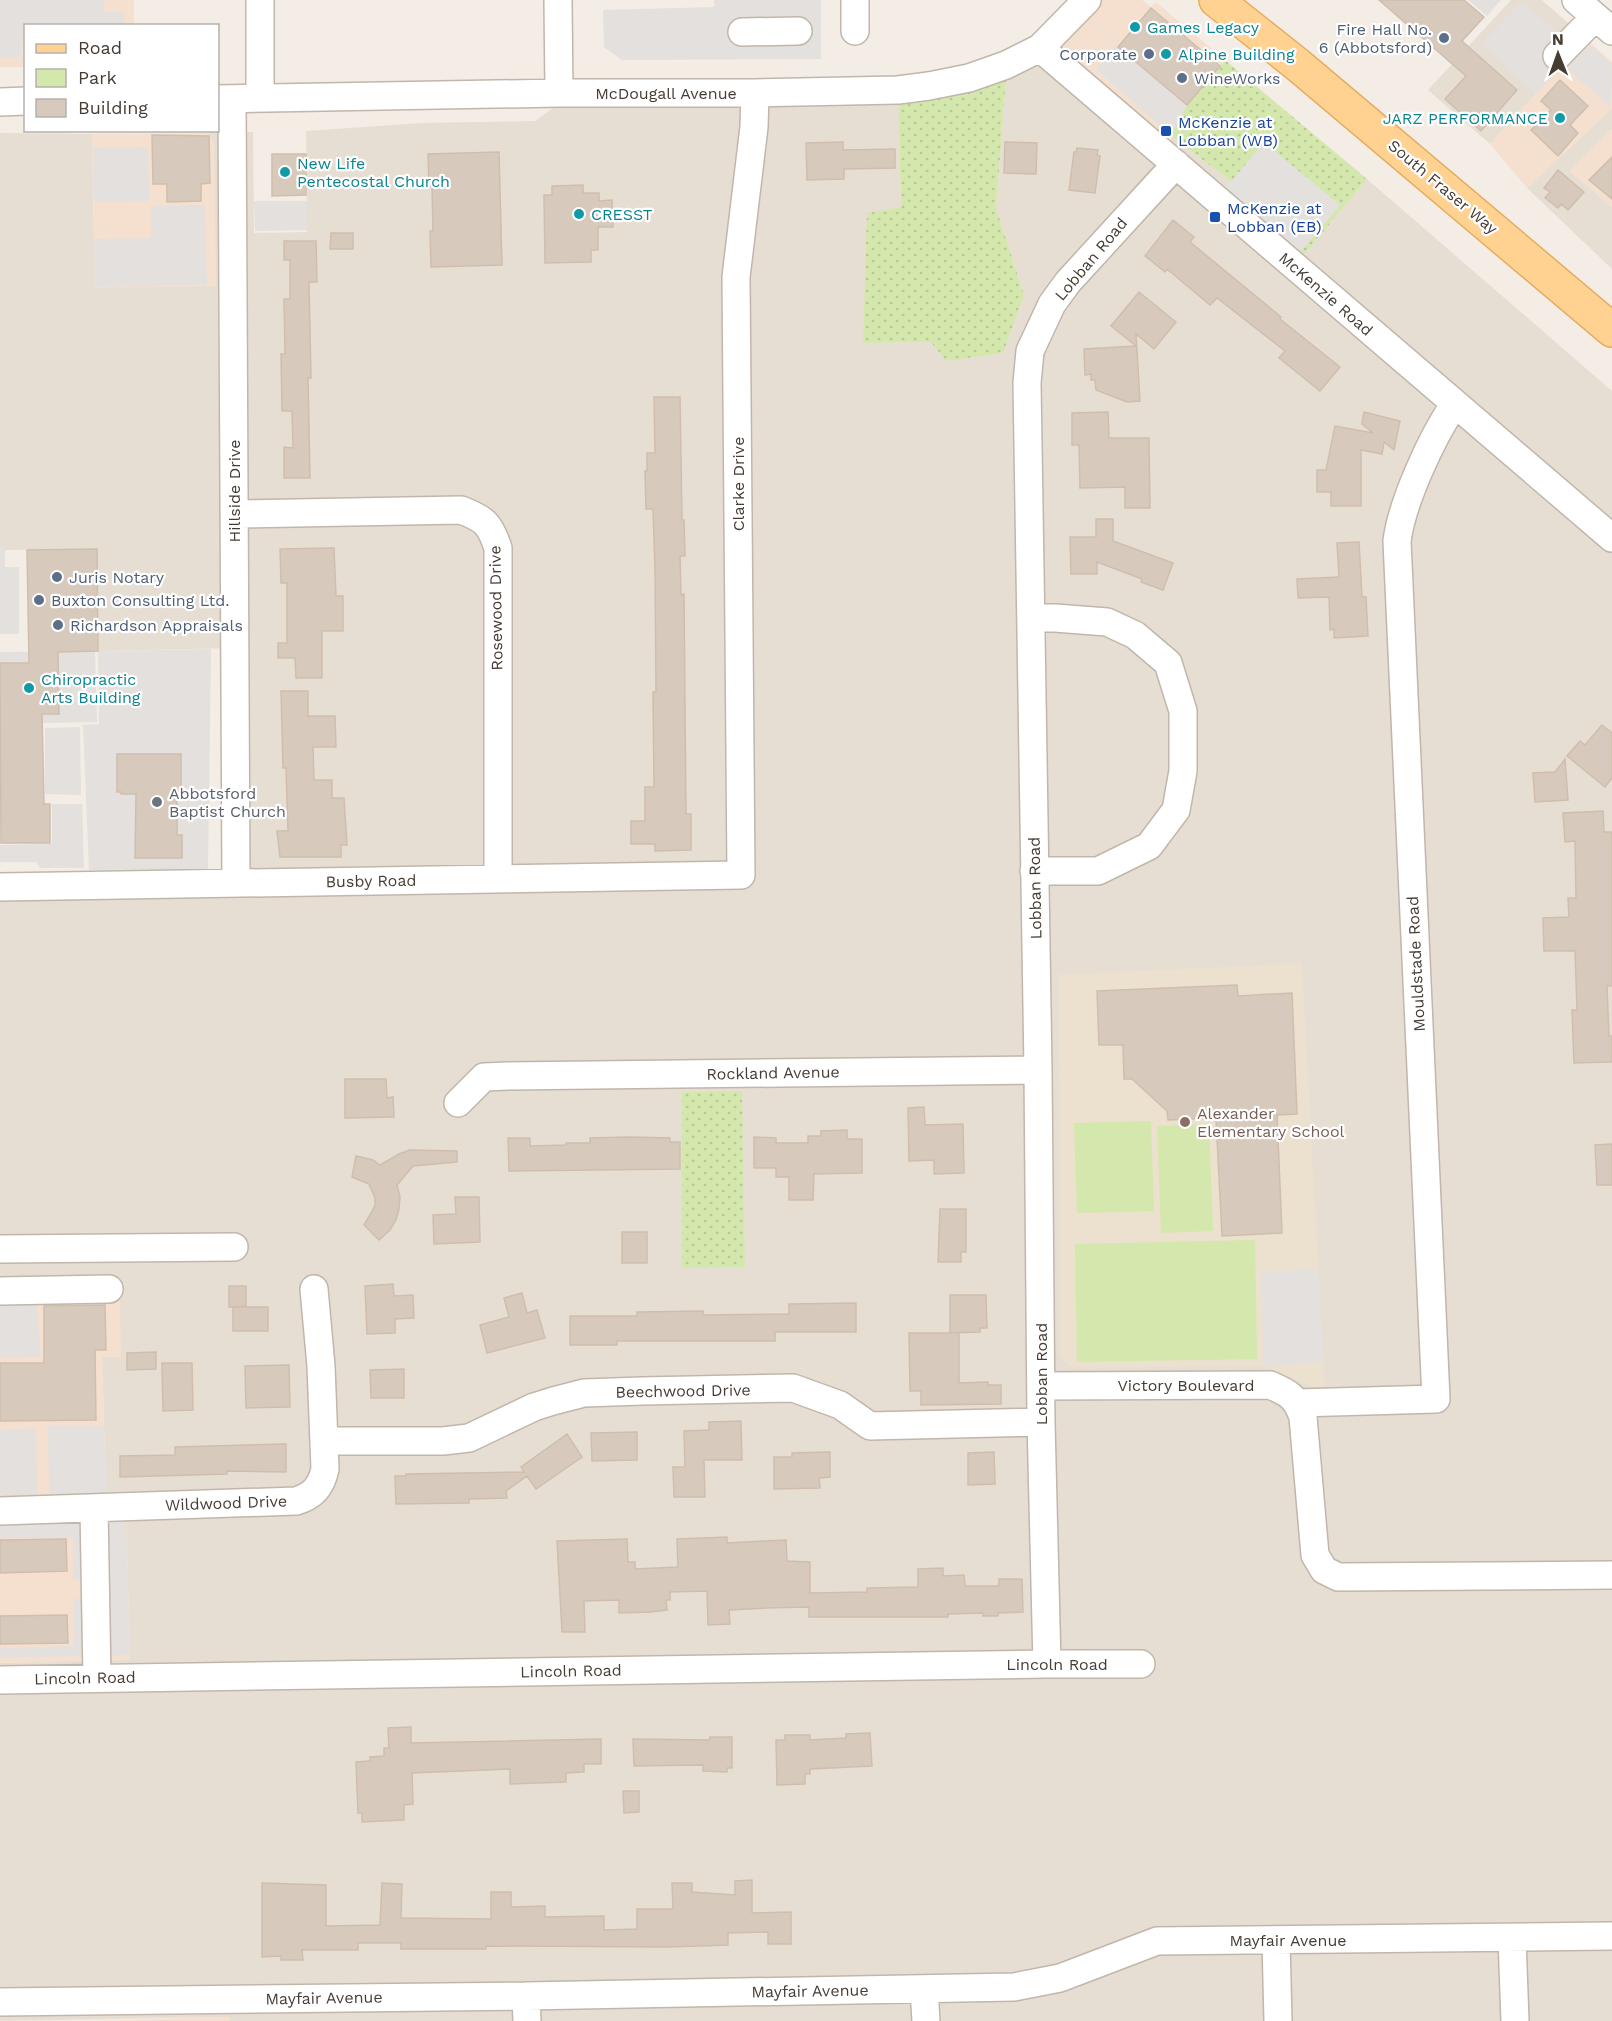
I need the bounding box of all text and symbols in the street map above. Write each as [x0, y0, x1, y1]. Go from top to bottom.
place label: Games Legacy [1147, 18, 1260, 37]
marker: Games Legacy [1128, 20, 1142, 34]
place label: Fire Hall No. 6 (Abbotsford) [1319, 20, 1432, 57]
legend [24, 24, 219, 132]
north arrow [1528, 24, 1588, 84]
text: N [1552, 30, 1564, 49]
marker: Fire Hall No. 6 (Abbotsford) [1437, 31, 1451, 45]
text: Road [78, 37, 122, 58]
place label: Corporate [1059, 45, 1137, 64]
place label: Alpine Building [1178, 45, 1295, 64]
marker: Corporate [1142, 47, 1156, 61]
marker: Alpine Building [1159, 47, 1173, 61]
text: Park [78, 67, 117, 88]
place label: WineWorks [1194, 69, 1281, 88]
marker: WineWorks [1175, 71, 1189, 85]
street label: McDougall Avenue [595, 84, 737, 103]
text: Building [78, 97, 148, 118]
place label: JARZ PERFORMANCE [1383, 109, 1548, 128]
marker: JARZ PERFORMANCE [1553, 111, 1567, 125]
place label: McKenzie at Lobban (WB) [1178, 113, 1278, 150]
marker: McKenzie at Lobban (WB) [1159, 124, 1173, 138]
street label: South Fraser Way [1385, 136, 1502, 239]
place label: New Life Pentecostal Church [297, 154, 450, 191]
marker: New Life Pentecostal Church [278, 165, 292, 179]
place label: McKenzie at Lobban (EB) [1227, 199, 1322, 236]
place label: CRESST [591, 205, 653, 224]
marker: CRESST [572, 207, 586, 221]
marker: McKenzie at Lobban (EB) [1208, 210, 1222, 224]
street label: Lobban Road [1051, 214, 1131, 304]
street label: McKenzie Road [1275, 248, 1377, 340]
street label: Clarke Drive [729, 437, 748, 531]
street label: Hillside Drive [225, 440, 244, 543]
street label: Rosewood Drive [485, 545, 507, 671]
place label: Juris Notary [69, 568, 165, 587]
marker: Juris Notary [50, 570, 64, 584]
place label: Buxton Consulting Ltd. [51, 591, 230, 610]
marker: Buxton Consulting Ltd. [32, 593, 46, 607]
place label: Richardson Appraisals [70, 616, 243, 635]
marker: Richardson Appraisals [51, 618, 65, 632]
place label: Chiropractic Arts Building [41, 670, 141, 707]
marker: Chiropractic Arts Building [22, 681, 36, 695]
place label: Abbotsford Baptist Church [169, 784, 286, 821]
marker: Abbotsford Baptist Church [150, 795, 164, 809]
street label: Lobban Road [1025, 837, 1045, 939]
street label: Busby Road [325, 871, 417, 891]
street label: Mouldstade Road [1403, 896, 1429, 1032]
street label: Rockland Avenue [706, 1062, 840, 1084]
place label: Alexander Elementary School [1197, 1104, 1345, 1141]
marker: Alexander Elementary School [1178, 1115, 1192, 1129]
street label: Lobban Road [1032, 1323, 1051, 1425]
street label: Victory Boulevard [1117, 1376, 1255, 1395]
street label: Beechwood Drive [615, 1380, 751, 1402]
street label: Wildwood Drive [165, 1491, 287, 1515]
street label: Lincoln Road [1006, 1655, 1108, 1674]
street label: Lincoln Road [520, 1661, 622, 1681]
street label: Lincoln Road [34, 1668, 136, 1688]
street label: Mayfair Avenue [1229, 1931, 1347, 1950]
street label: Mayfair Avenue [751, 1980, 869, 2002]
street label: Mayfair Avenue [265, 1987, 383, 2009]

